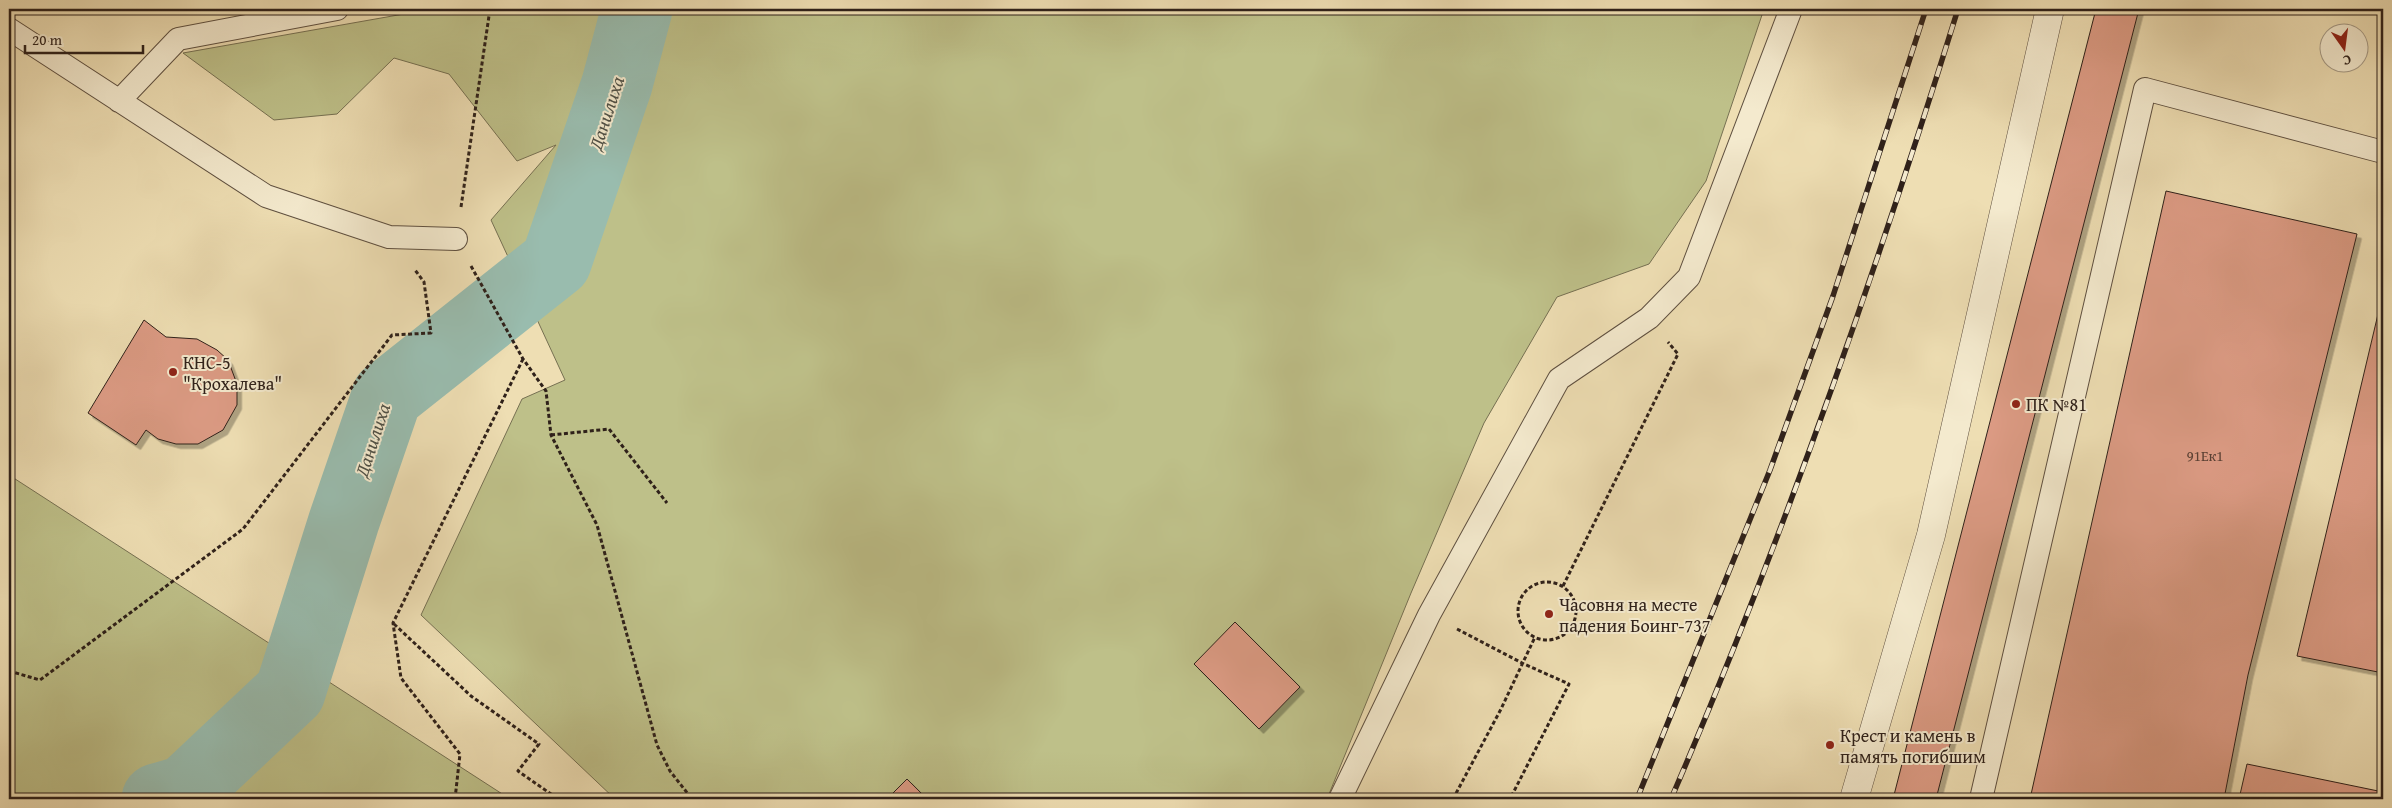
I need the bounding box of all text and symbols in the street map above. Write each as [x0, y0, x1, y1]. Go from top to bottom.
scale bar [25, 22, 142, 54]
north arrow [2320, 22, 2370, 72]
text: 20 m [32, 29, 63, 50]
text: С [2341, 50, 2353, 71]
water label: Данилиха [581, 72, 631, 154]
place label: КНС-5 "Крохалева" [183, 349, 282, 397]
marker: КНС-5 "Крохалева" [167, 366, 179, 378]
place label: ПК №81 [2026, 391, 2087, 418]
marker: ПК №81 [2010, 398, 2022, 410]
water label: Данилиха [347, 399, 397, 481]
house number: 91Ек1 [2186, 445, 2224, 466]
place label: Часовня на месте падения Боинг-737 [1559, 591, 1711, 639]
marker: Часовня на месте падения Боинг-737 [1543, 608, 1555, 620]
place label: Крест и камень в память погибшим [1840, 722, 1986, 770]
marker: Крест и камень в память погибшим [1824, 739, 1836, 751]

